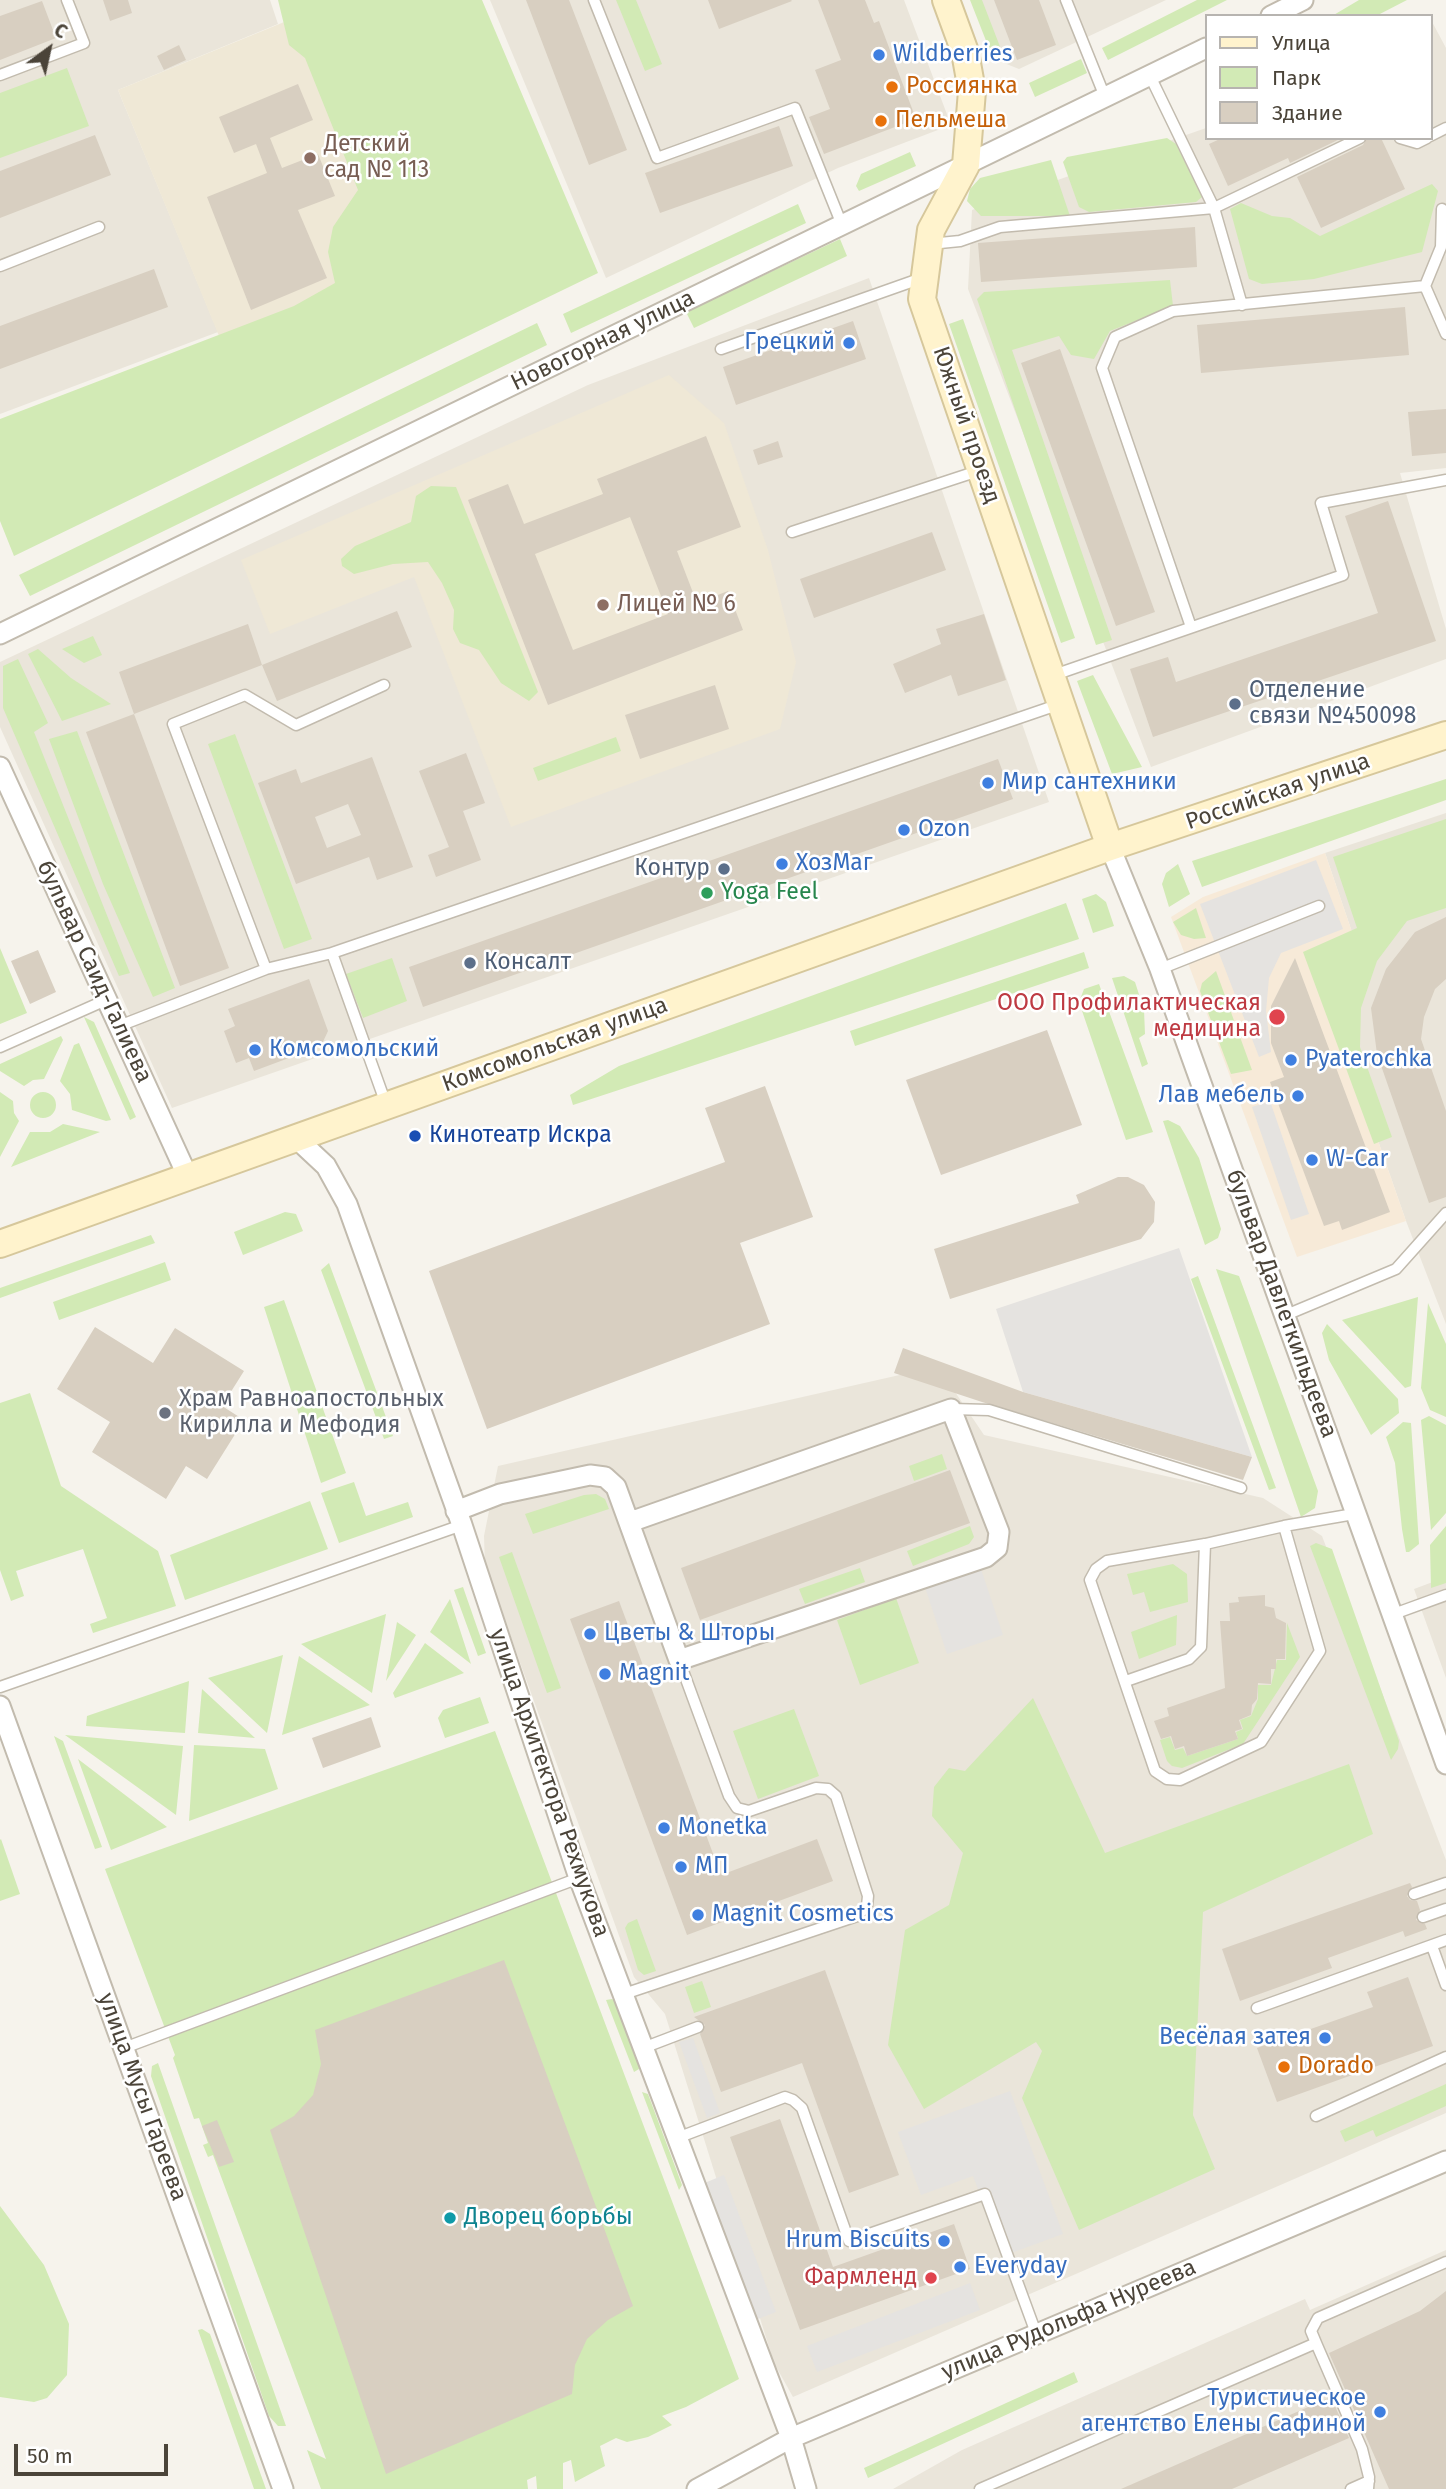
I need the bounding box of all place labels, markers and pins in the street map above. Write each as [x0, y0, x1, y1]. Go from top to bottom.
place label: Wildberries [893, 41, 1013, 69]
marker: Wildberries [871, 47, 887, 63]
place label: Россиянка [906, 73, 1018, 101]
marker: Россиянка [884, 79, 900, 95]
place label: Пельмеша [895, 107, 1007, 135]
marker: Пельмеша [873, 113, 889, 129]
place label: Детский сад № 113 [324, 131, 429, 185]
marker: Детский сад № 113 [302, 150, 318, 166]
place label: Грецкий [744, 329, 835, 357]
marker: Грецкий [841, 335, 857, 351]
place label: Лицей № 6 [617, 591, 736, 619]
marker: Лицей № 6 [595, 597, 611, 613]
place label: Отделение связи №450098 [1249, 677, 1417, 731]
marker: Отделение связи №450098 [1227, 696, 1243, 712]
place label: Мир сантехники [1002, 769, 1177, 797]
marker: Мир сантехники [980, 775, 996, 791]
place label: Ozon [918, 816, 970, 844]
marker: Ozon [896, 822, 912, 838]
place label: ХозМаг [796, 850, 873, 878]
place label: Контур [634, 855, 710, 883]
marker: ХозМаг [774, 856, 790, 872]
marker: Контур [716, 861, 732, 877]
place label: Yoga Feel [721, 879, 818, 907]
marker: Yoga Feel [699, 885, 715, 901]
place label: Консалт [484, 949, 571, 977]
marker: Консалт [462, 955, 478, 971]
place label: ООО Профилактическая медицина [997, 990, 1261, 1044]
marker: ООО Профилактическая медицина [1267, 1007, 1287, 1027]
place label: Комсомольский [269, 1036, 439, 1064]
marker: Комсомольский [247, 1042, 263, 1058]
place label: Pyaterochka [1305, 1046, 1432, 1074]
marker: Pyaterochka [1283, 1052, 1299, 1068]
place label: Лав мебель [1159, 1082, 1284, 1110]
marker: Лав мебель [1290, 1088, 1306, 1104]
place label: Кинотеатр Искра [429, 1122, 612, 1150]
marker: Кинотеатр Искра [407, 1128, 423, 1144]
place label: W-Car [1326, 1146, 1388, 1174]
marker: W-Car [1304, 1152, 1320, 1168]
place label: Храм Равноапостольных Кирилла и Мефодия [179, 1386, 444, 1440]
marker: Храм Равноапостольных Кирилла и Мефодия [157, 1405, 173, 1421]
place label: Цветы & Шторы [604, 1620, 775, 1648]
marker: Цветы & Шторы [582, 1626, 598, 1642]
place label: Magnit [619, 1660, 689, 1688]
marker: Magnit [597, 1666, 613, 1682]
place label: Monetka [678, 1814, 768, 1842]
marker: Monetka [656, 1820, 672, 1836]
place label: МП [695, 1853, 728, 1881]
marker: МП [673, 1859, 689, 1875]
place label: Magnit Cosmetics [712, 1901, 894, 1929]
marker: Magnit Cosmetics [690, 1907, 706, 1923]
place label: Весёлая затея [1159, 2024, 1311, 2052]
marker: Весёлая затея [1317, 2030, 1333, 2046]
place label: Dorado [1298, 2053, 1374, 2081]
marker: Dorado [1276, 2059, 1292, 2075]
place label: Дворец борьбы [464, 2204, 633, 2232]
marker: Дворец борьбы [442, 2210, 458, 2226]
place label: Hrum Biscuits [785, 2227, 930, 2255]
marker: Hrum Biscuits [936, 2233, 952, 2249]
place label: Everyday [974, 2253, 1067, 2281]
marker: Everyday [952, 2259, 968, 2275]
place label: Фармленд [805, 2264, 917, 2292]
marker: Фармленд [923, 2270, 939, 2286]
place label: Туристическое агентство Елены Сафиной [1081, 2385, 1366, 2439]
marker: Туристическое агентство Елены Сафиной [1372, 2404, 1388, 2420]

